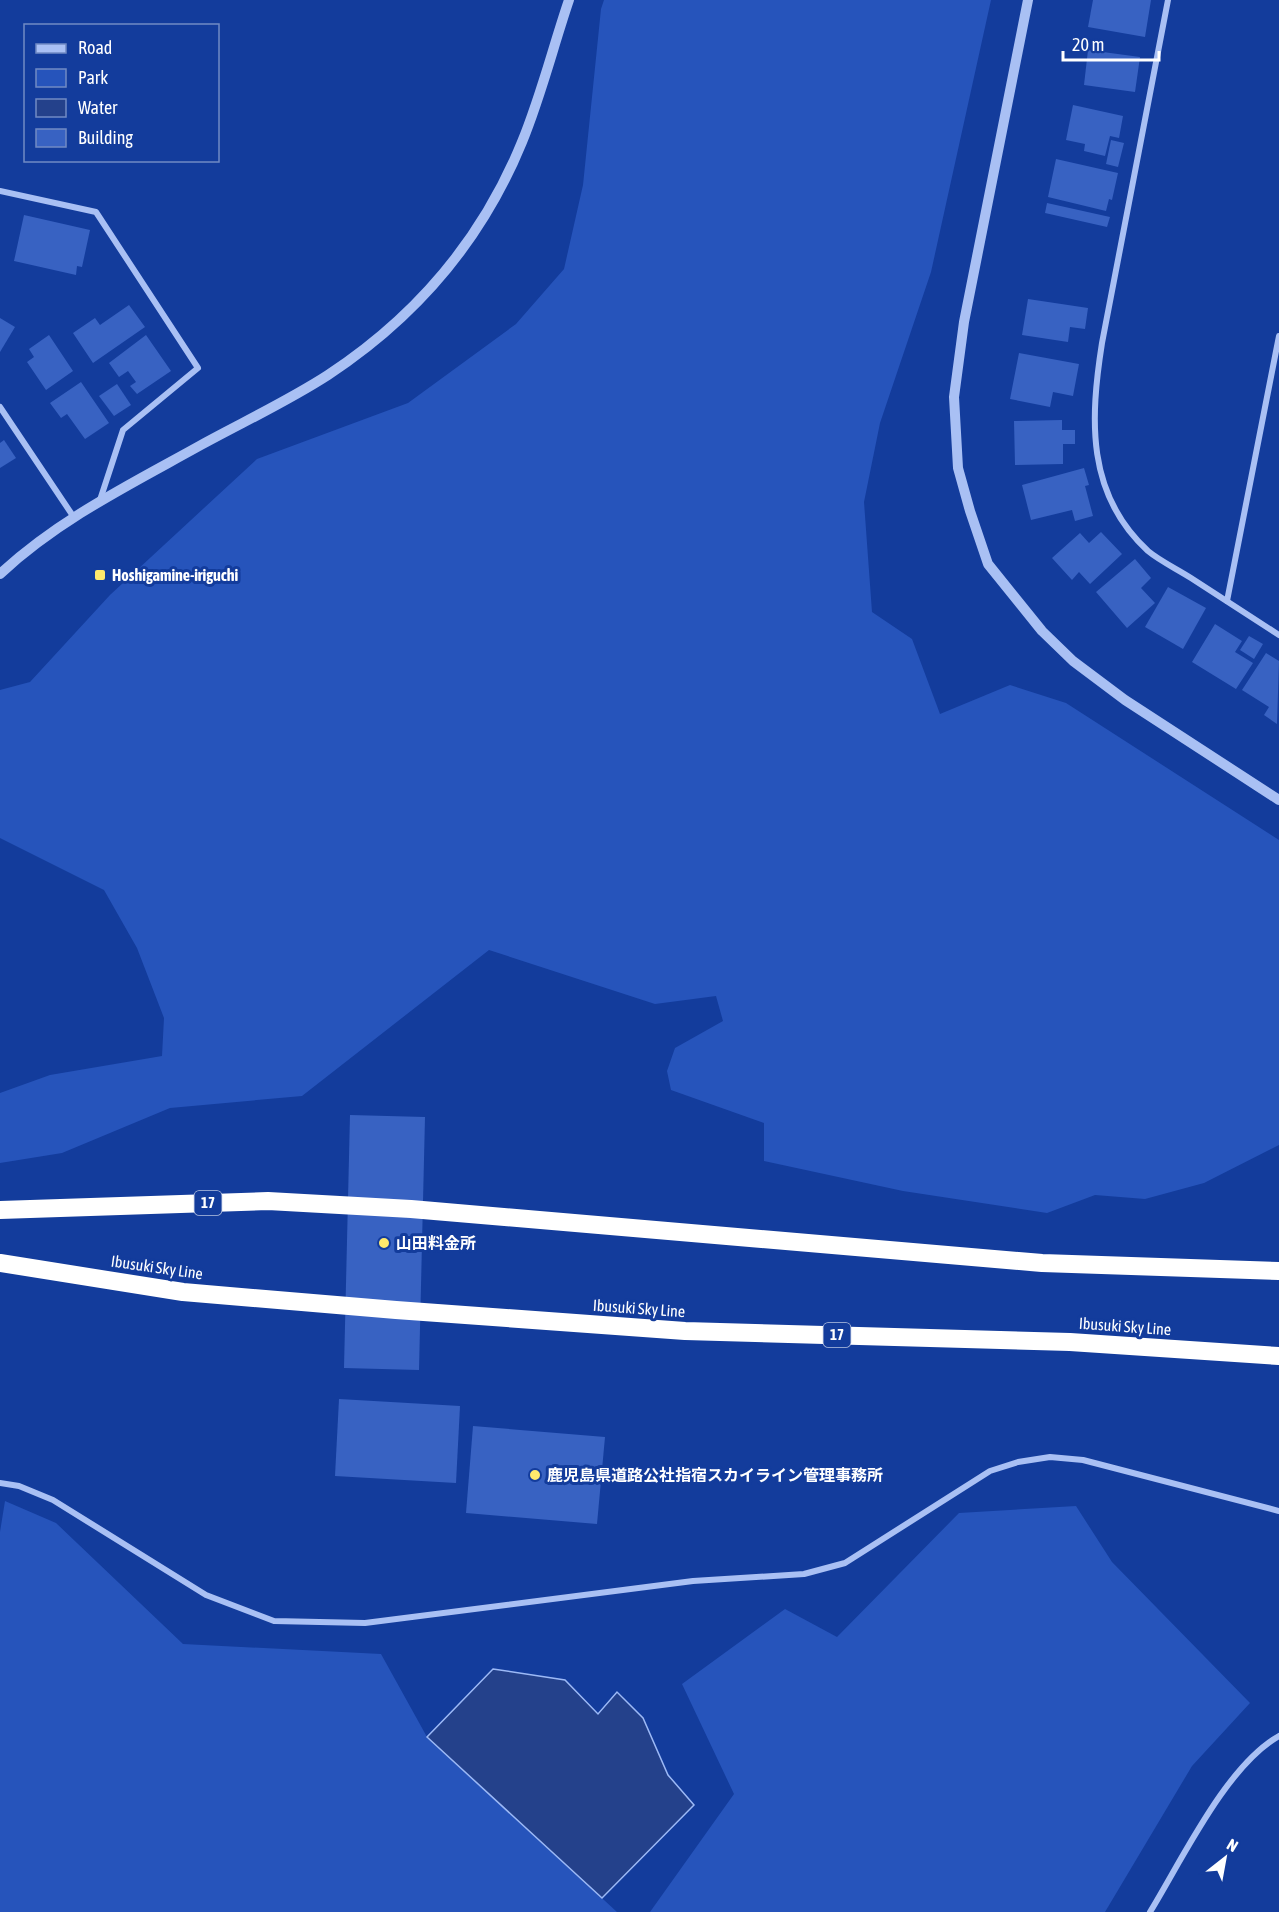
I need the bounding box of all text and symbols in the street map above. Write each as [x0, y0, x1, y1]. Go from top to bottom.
legend [24, 24, 219, 162]
scale bar [1063, 24, 1159, 62]
text: 20 m [1072, 34, 1104, 55]
text: Road [78, 37, 112, 58]
text: Park [78, 67, 108, 88]
text: Water [78, 97, 118, 118]
text: Building [78, 127, 133, 148]
place label: Hoshigamine-iriguchi [112, 566, 238, 584]
marker: Hoshigamine-iriguchi [93, 568, 107, 582]
road number: 17 [194, 1191, 222, 1215]
place label: 山田料金所 [396, 1234, 476, 1252]
marker: 山田料金所 [377, 1236, 391, 1250]
street label: Ibusuki Sky Line [110, 1252, 204, 1283]
street label: Ibusuki Sky Line [592, 1296, 686, 1321]
street label: Ibusuki Sky Line [1078, 1314, 1172, 1339]
road number: 17 [824, 1323, 850, 1347]
place label: 鹿児島県道路公社指宿スカイライン管理事務所 [547, 1466, 883, 1484]
marker: 鹿児島県道路公社指宿スカイライン管理事務所 [528, 1468, 542, 1482]
north arrow [1195, 1828, 1255, 1888]
text: N [1224, 1835, 1241, 1855]

